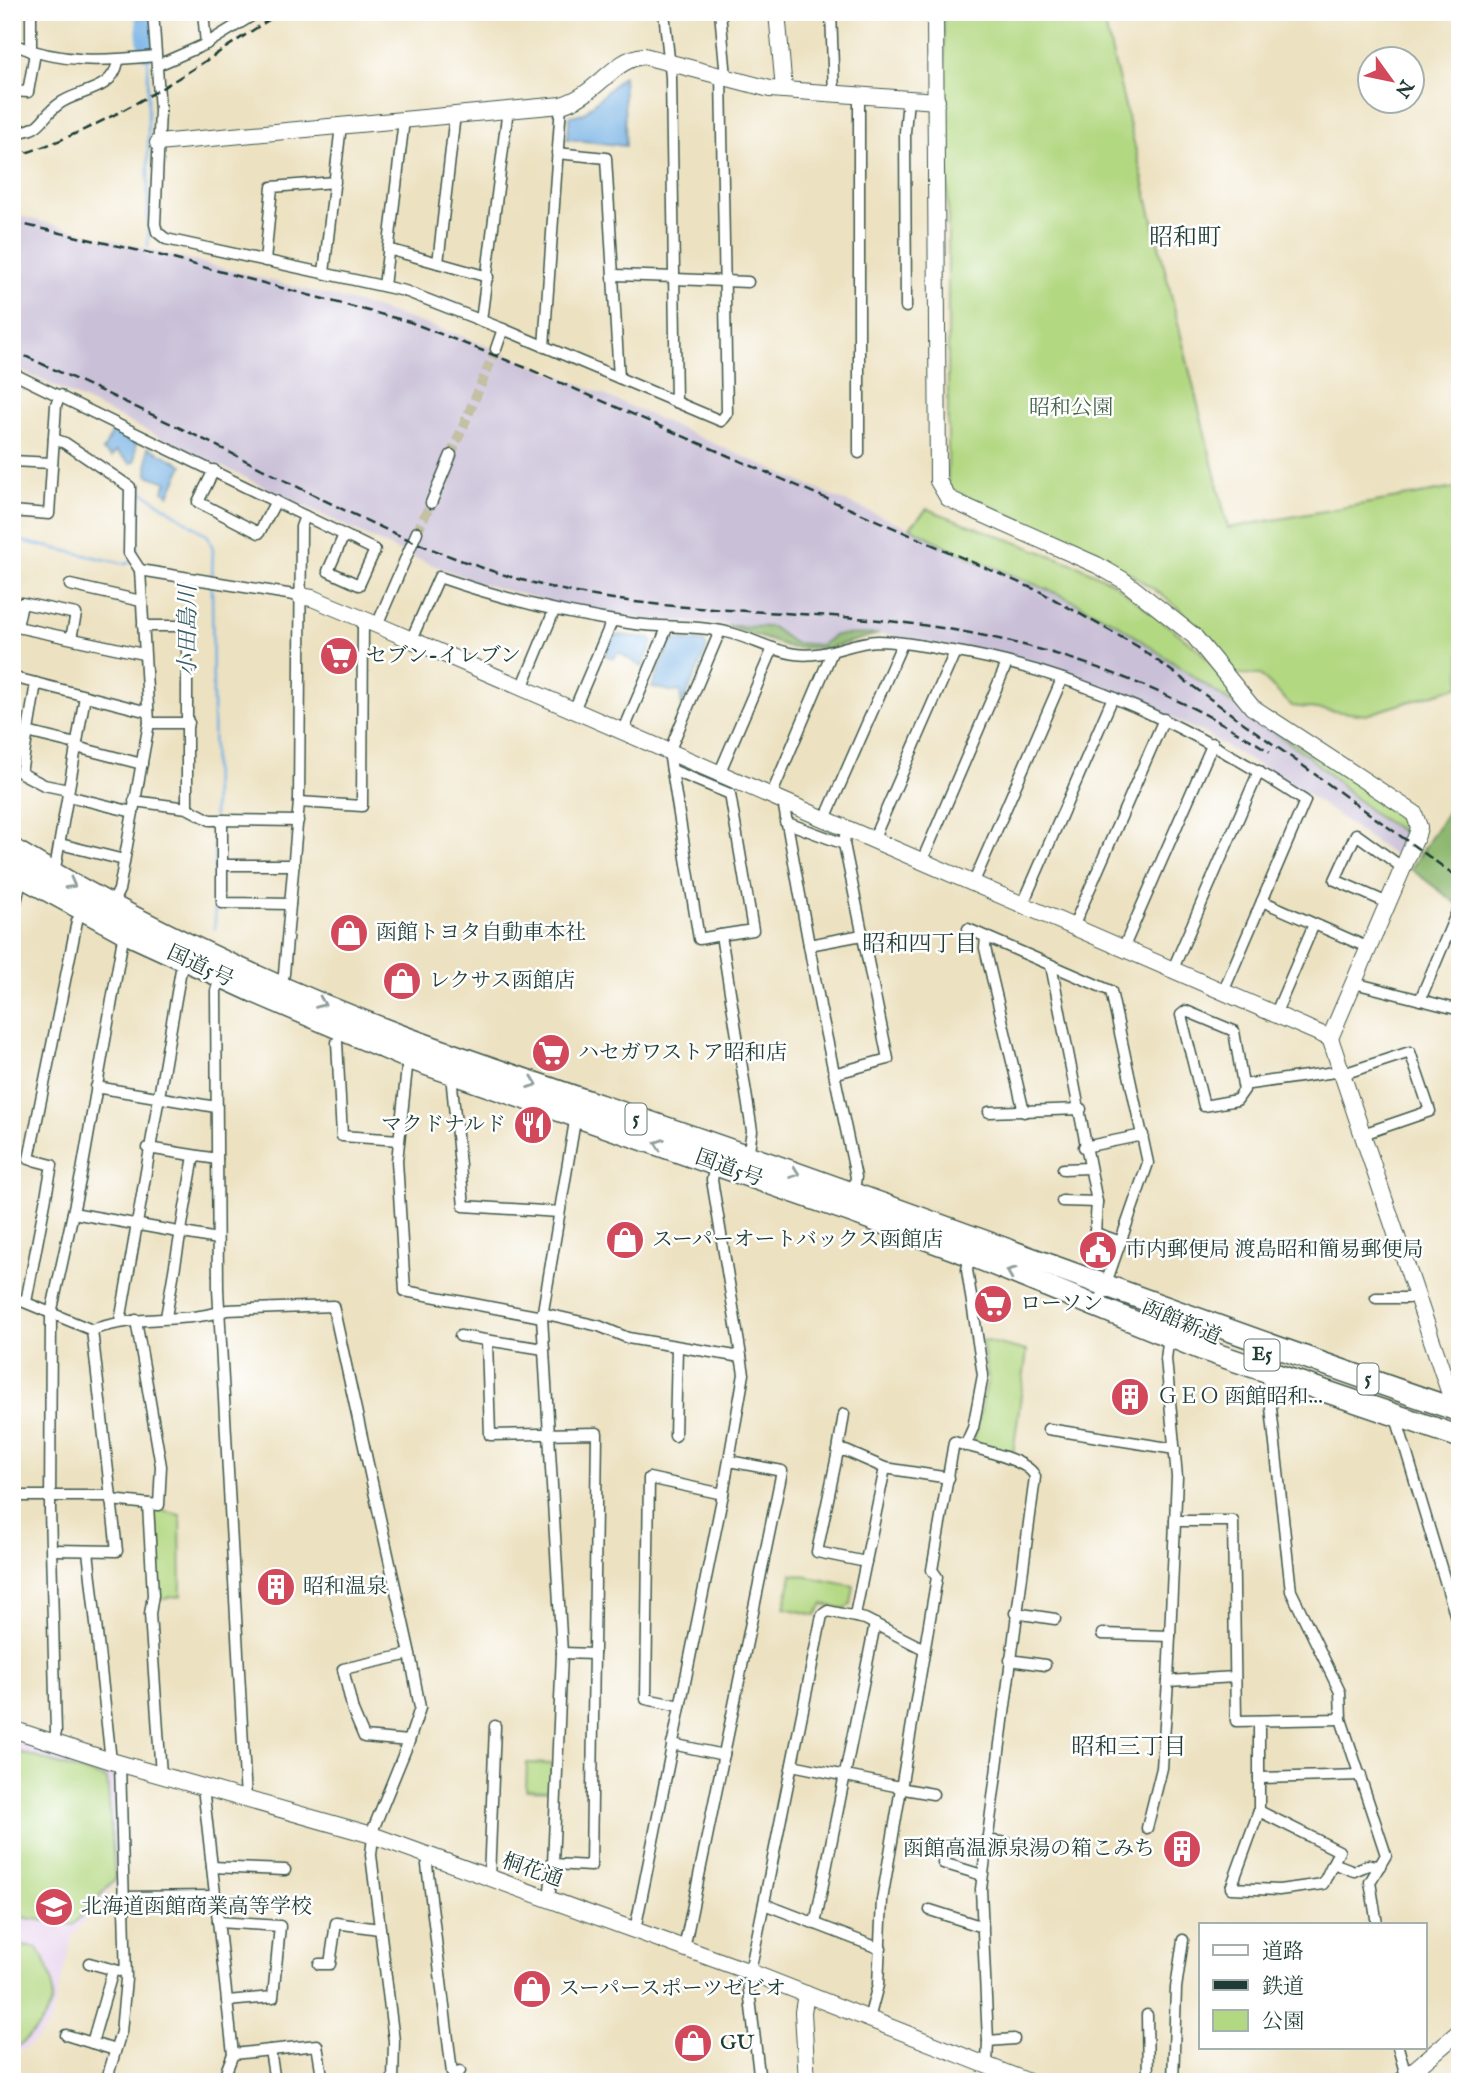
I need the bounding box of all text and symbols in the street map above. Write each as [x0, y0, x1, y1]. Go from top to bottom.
north arrow [1356, 46, 1426, 116]
text: N [1389, 74, 1419, 102]
district label: 昭和町 [1149, 223, 1221, 254]
park label: 昭和公園 [1029, 395, 1113, 422]
water label: 小田島川 [174, 582, 203, 677]
supermarket icon: セブン-イレブン [318, 635, 360, 677]
place label: セブン-イレブン [366, 643, 521, 670]
one-way arrow [64, 876, 76, 889]
shop icon: 函館トヨタ自動車本社 [328, 912, 370, 954]
place label: 函館トヨタ自動車本社 [376, 920, 586, 947]
district label: 昭和四丁目 [863, 930, 978, 959]
street label: 国道5号 [162, 940, 238, 994]
shop icon: レクサス函館店 [381, 960, 423, 1002]
place label: レクサス函館店 [429, 968, 575, 995]
one-way arrow [314, 994, 326, 1008]
supermarket icon: ハセガワストア昭和店 [530, 1032, 572, 1074]
place label: ハセガワストア昭和店 [578, 1040, 787, 1067]
one-way arrow [527, 1075, 539, 1089]
restaurant icon: マクドナルド [512, 1104, 554, 1146]
road number: 5 [626, 1104, 646, 1134]
place label: マクドナルド [381, 1112, 506, 1139]
one-way arrow [654, 1138, 666, 1152]
street label: 国道5号 [691, 1144, 767, 1194]
one-way arrow [788, 1165, 800, 1179]
shop icon: スーパーオートバックス函館店 [604, 1219, 646, 1261]
place label: スーパーオートバックス函館店 [652, 1227, 943, 1254]
public building icon: 市内郵便局 渡島昭和簡易郵便局 [1077, 1229, 1119, 1271]
place label: 市内郵便局 渡島昭和簡易郵便局 [1125, 1237, 1424, 1264]
one-way arrow [1006, 1266, 1018, 1280]
supermarket icon: ローソン [972, 1283, 1014, 1325]
place label: ローソン [1020, 1291, 1103, 1318]
street label: 函館新道 [1137, 1294, 1225, 1352]
road number: E5 [1244, 1340, 1280, 1371]
road number: 5 [1358, 1364, 1378, 1394]
building icon: ＧＥＯ 函館昭和… [1109, 1376, 1151, 1418]
place label: ＧＥＯ 函館昭和… [1157, 1384, 1323, 1411]
building icon: 昭和温泉 [255, 1566, 297, 1608]
place label: 昭和温泉 [303, 1574, 387, 1601]
district label: 昭和三丁目 [1072, 1733, 1187, 1762]
building icon: 函館高温源泉湯の箱こみち [1161, 1828, 1203, 1870]
place label: 函館高温源泉湯の箱こみち [903, 1836, 1155, 1863]
street label: 桐花通 [498, 1848, 566, 1894]
school or university icon: 北海道函館商業高等学校 [33, 1886, 75, 1928]
place label: 北海道函館商業高等学校 [81, 1894, 312, 1921]
legend [1199, 1923, 1426, 2048]
text: 道路 [1262, 1939, 1304, 1966]
shop icon: スーパースポーツゼビオ [511, 1968, 553, 2010]
text: 鉄道 [1262, 1974, 1304, 2001]
place label: スーパースポーツゼビオ [559, 1976, 786, 2003]
text: 公園 [1262, 2009, 1304, 2036]
shop icon: GU [672, 2022, 714, 2064]
place label: GU [720, 2030, 755, 2057]

